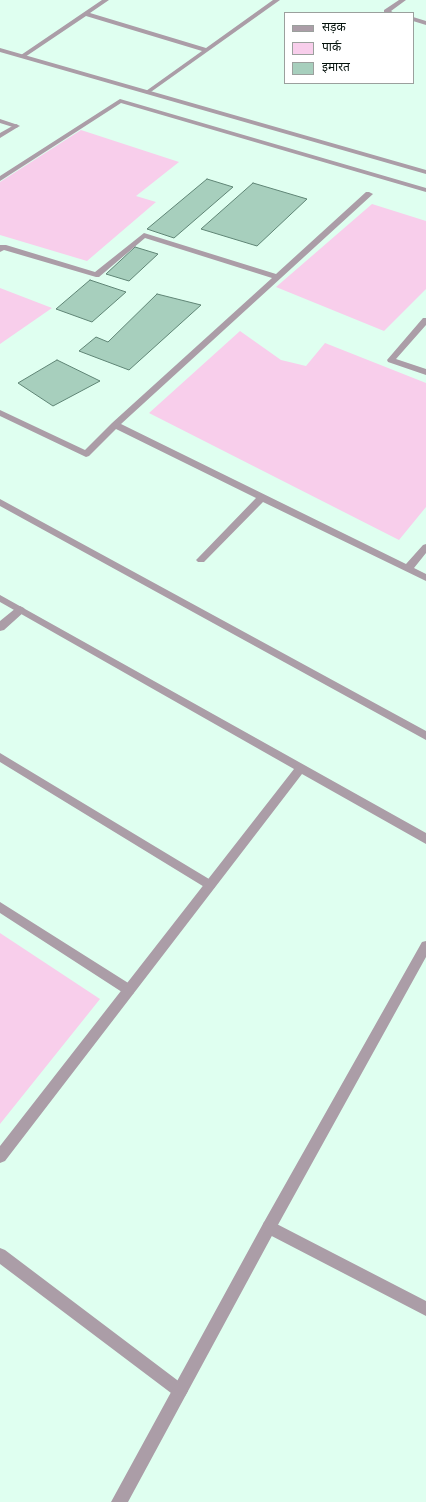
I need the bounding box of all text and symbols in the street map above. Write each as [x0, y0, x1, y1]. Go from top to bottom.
legend [284, 12, 414, 84]
text: सड़क [322, 20, 346, 36]
text: पार्क [322, 40, 341, 56]
text: इमारत [322, 60, 350, 76]

